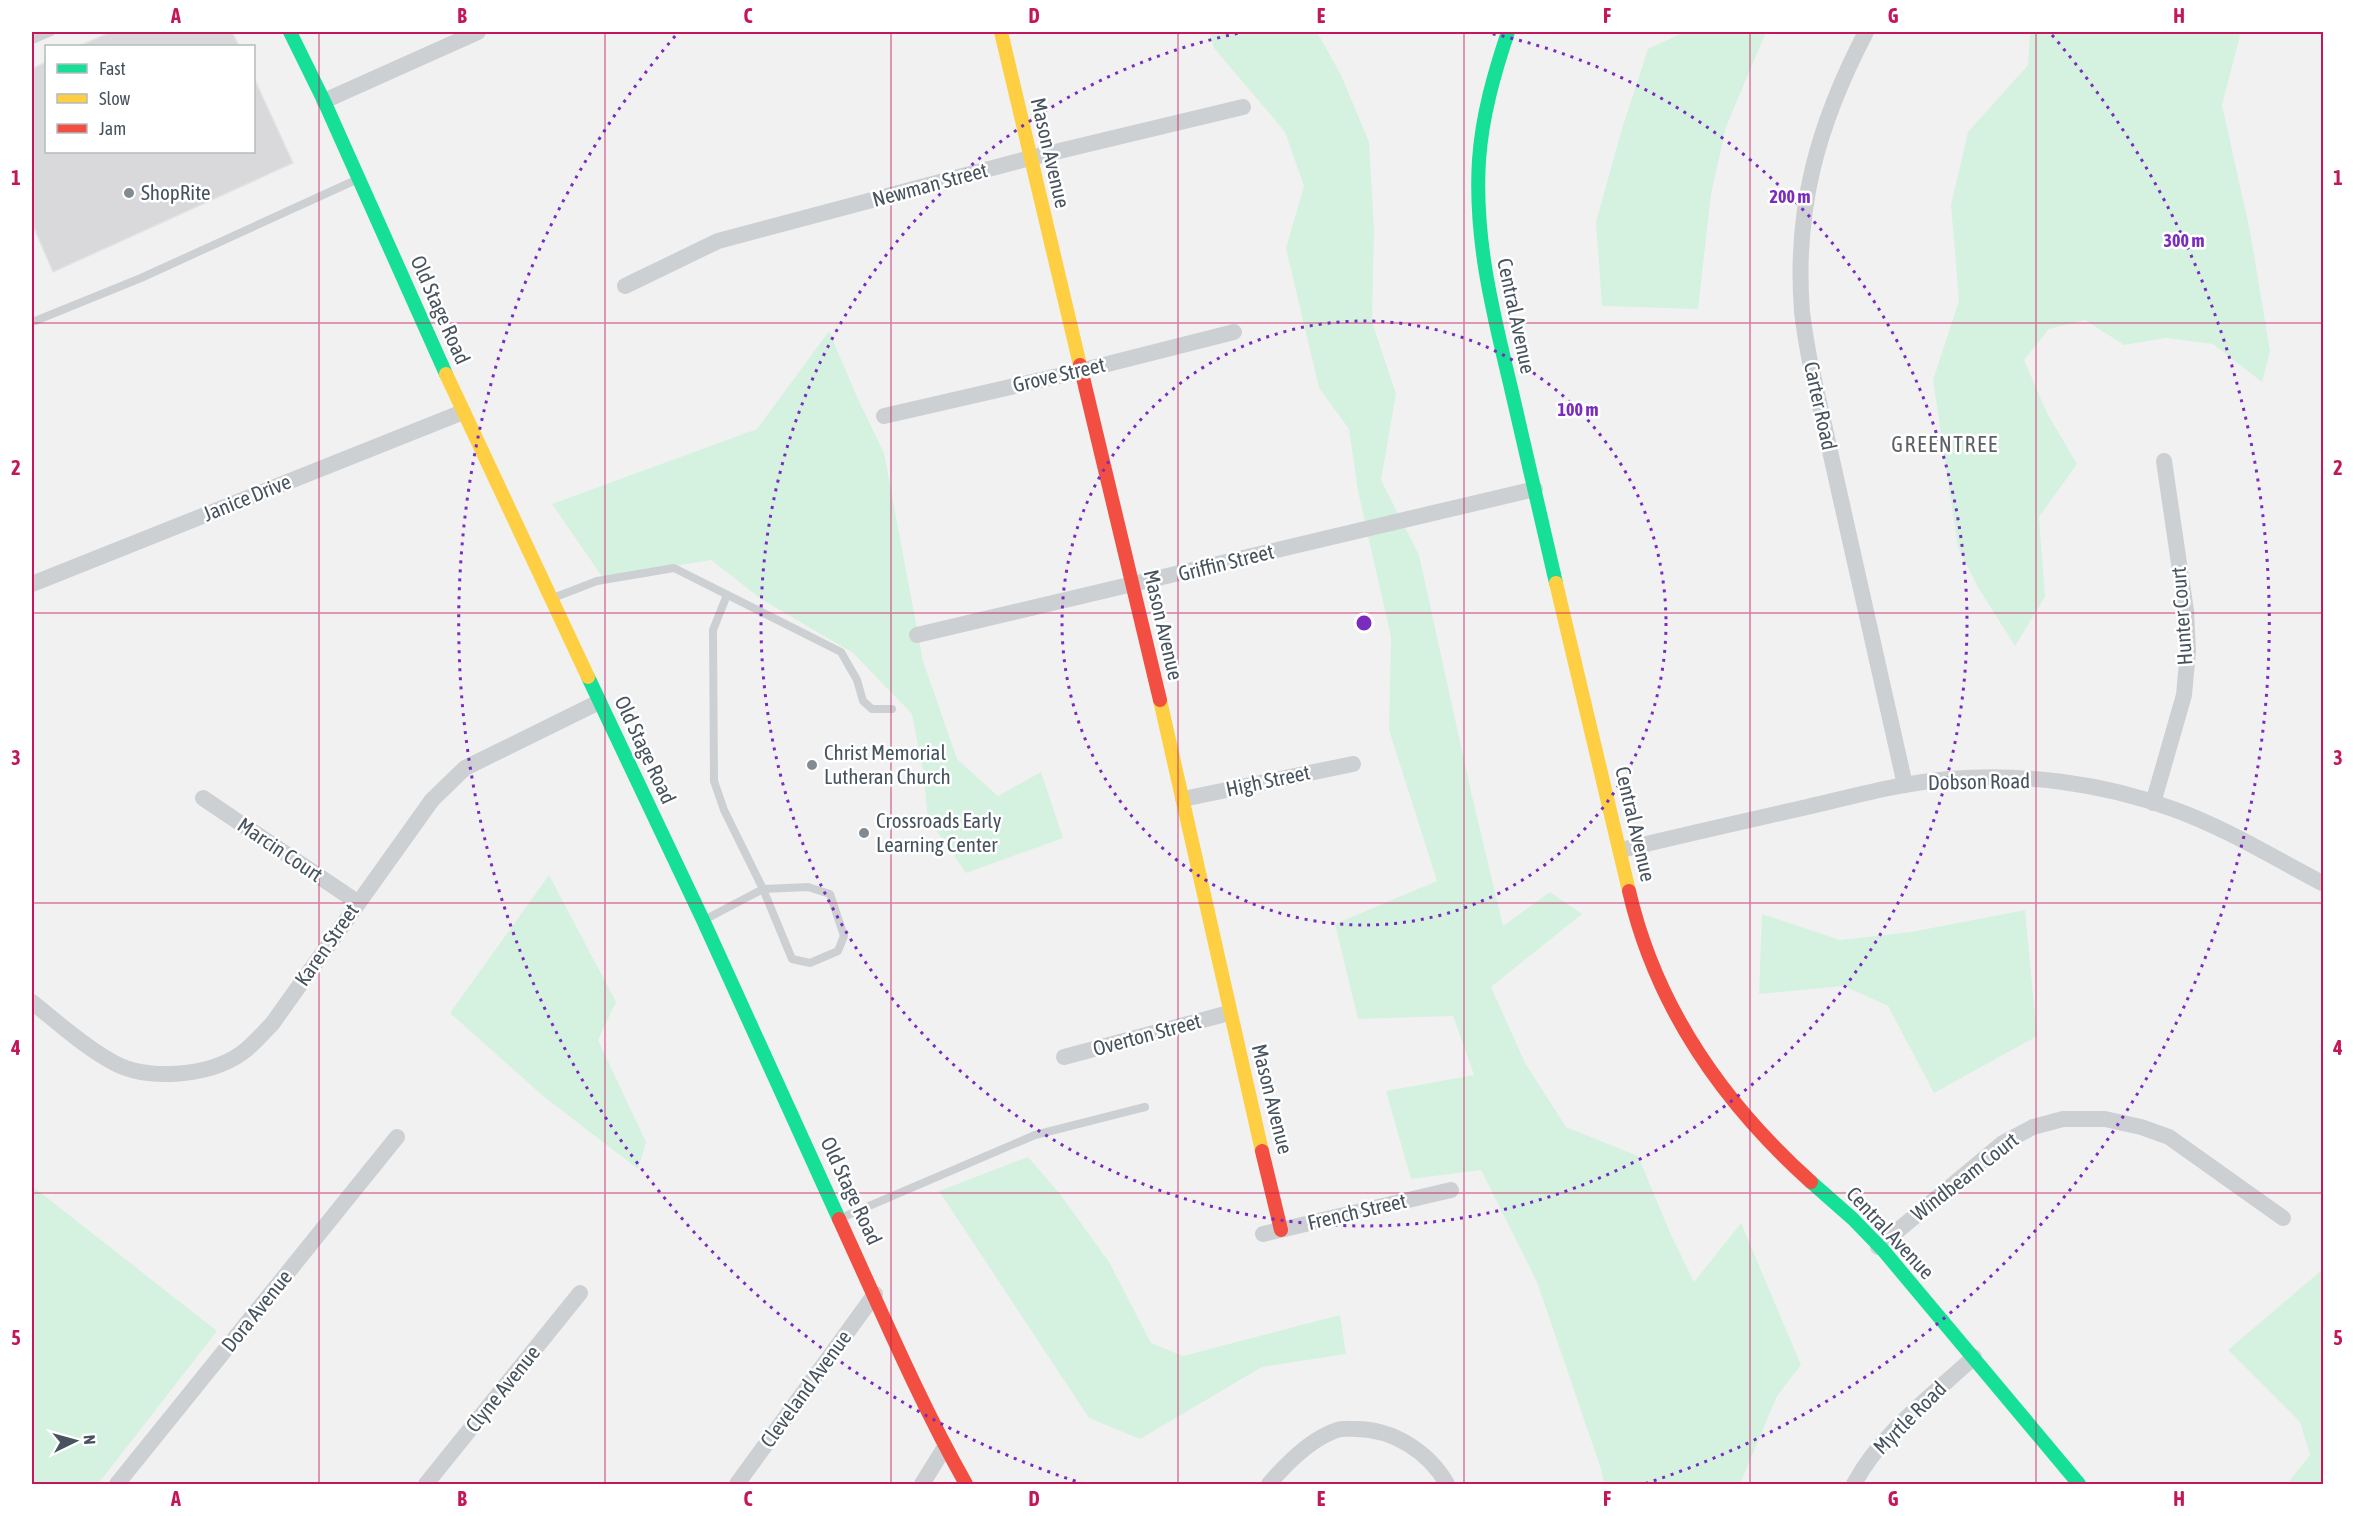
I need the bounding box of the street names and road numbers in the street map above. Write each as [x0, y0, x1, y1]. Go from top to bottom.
street label: Mason Avenue [1027, 95, 1075, 210]
street label: Newman Street [870, 157, 990, 211]
street label: Old Stage Road [406, 252, 476, 368]
street label: Central Avenue [1493, 256, 1541, 376]
street label: Grove Street [1010, 352, 1107, 396]
street label: Carter Road [1800, 359, 1842, 452]
street label: Janice Drive [199, 469, 294, 526]
street label: Griffin Street [1176, 539, 1276, 585]
street label: Hunter Court [2166, 566, 2196, 666]
street label: Mason Avenue [1140, 567, 1188, 682]
street label: Old Stage Road [610, 692, 681, 807]
street label: High Street [1224, 759, 1312, 801]
street label: Central Avenue [1611, 764, 1661, 884]
street label: Dobson Road [1928, 768, 2030, 794]
street label: Marcin Court [234, 812, 328, 886]
street label: Karen Street [289, 899, 363, 990]
street label: Overton Street [1090, 1008, 1203, 1060]
street label: Mason Avenue [1248, 1041, 1298, 1156]
street label: Windbeam Court [1906, 1127, 2023, 1225]
street label: Old Stage Road [816, 1133, 887, 1248]
street label: Central Avenue [1842, 1181, 1940, 1283]
street label: French Street [1305, 1188, 1409, 1234]
street label: Dora Avenue [216, 1265, 296, 1356]
street label: Cleveland Avenue [755, 1325, 856, 1452]
street label: Clyne Avenue [460, 1340, 544, 1436]
street label: Myrtle Road [1868, 1376, 1951, 1459]

